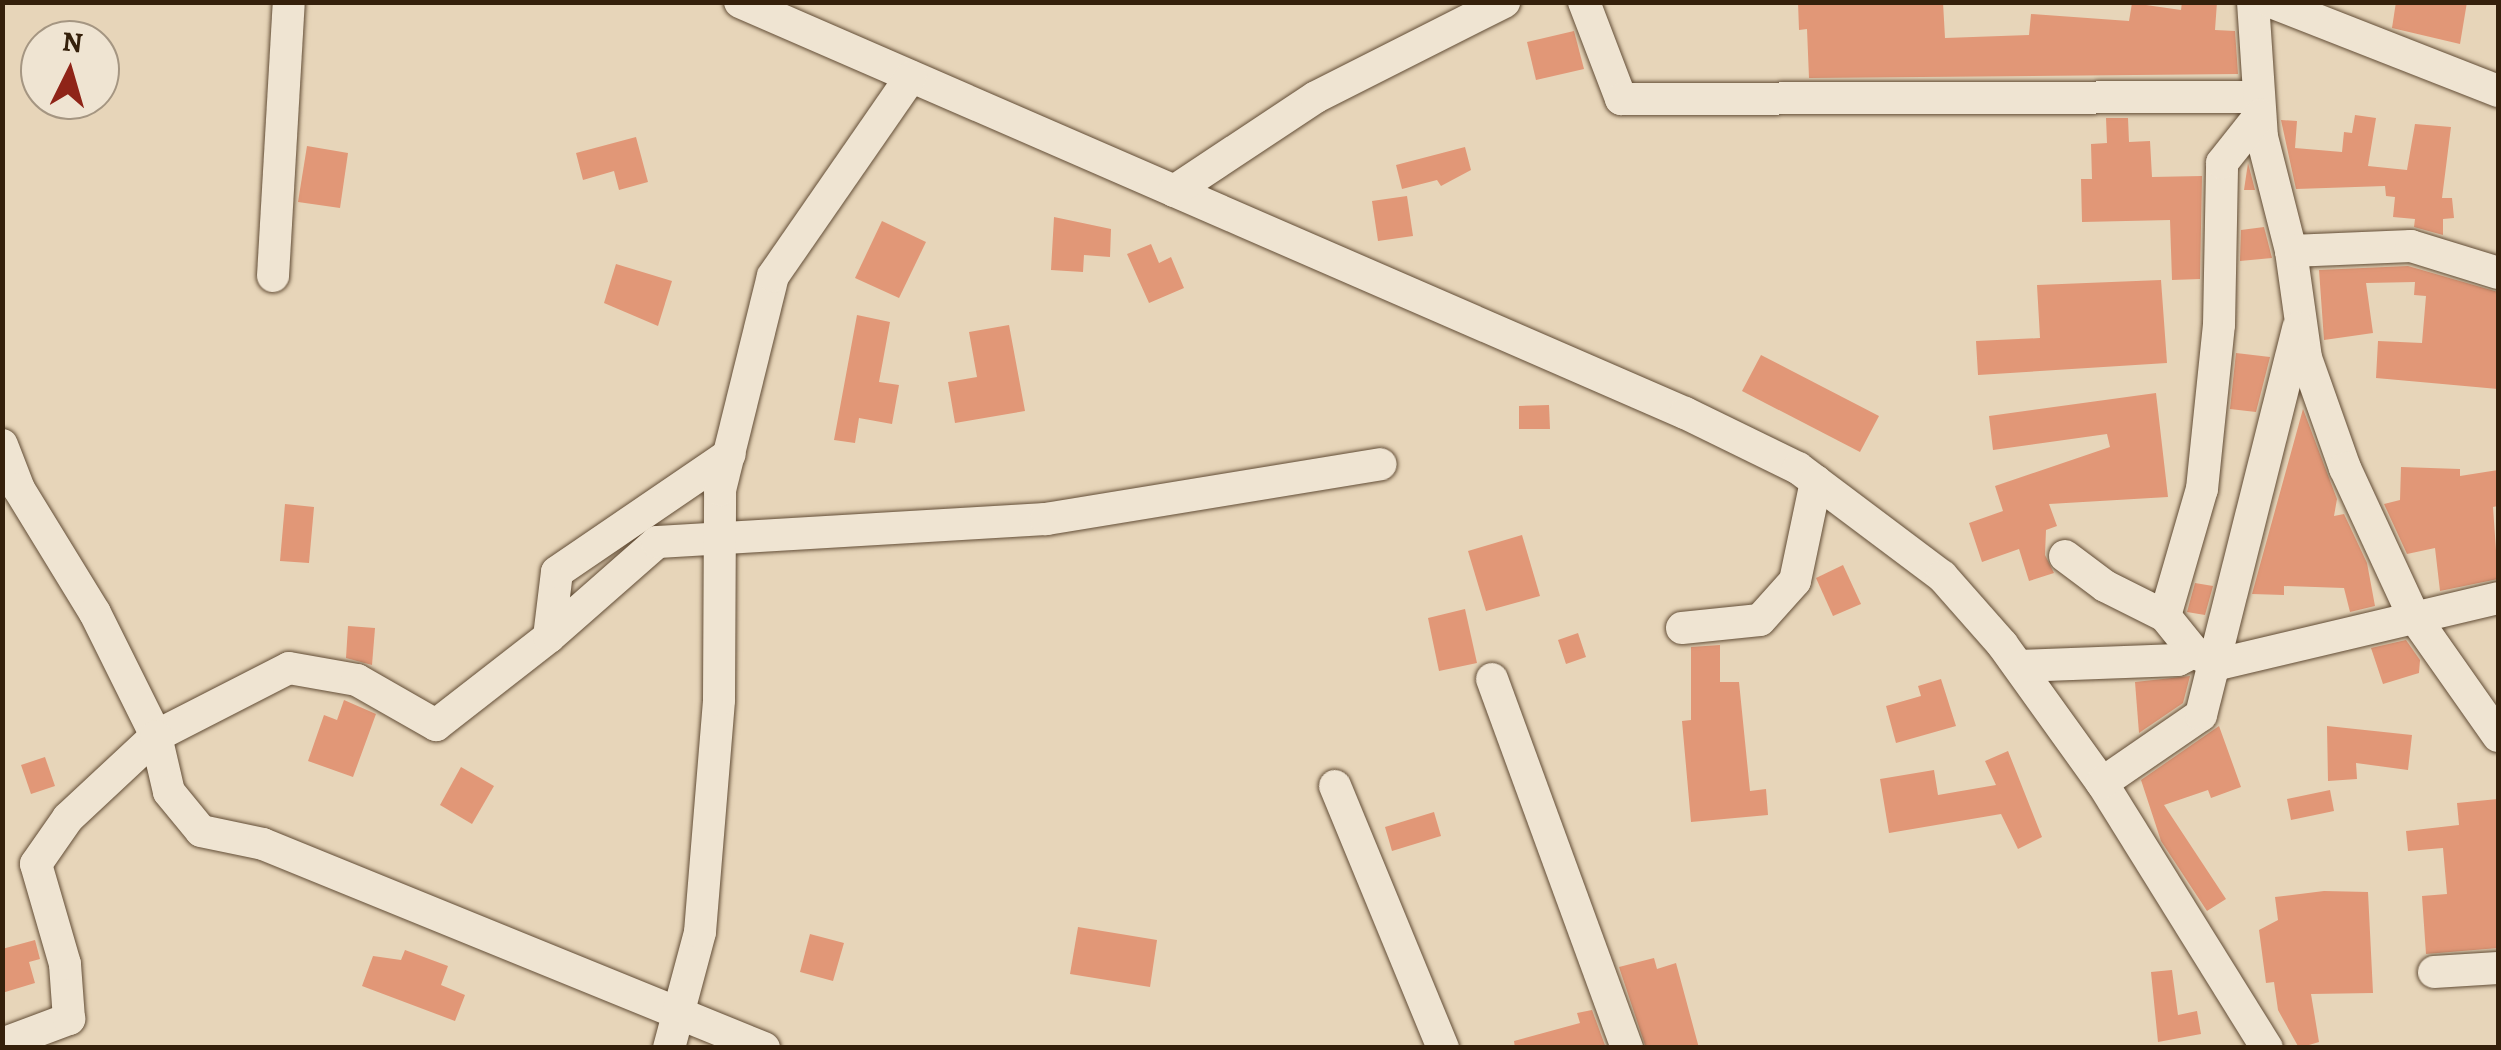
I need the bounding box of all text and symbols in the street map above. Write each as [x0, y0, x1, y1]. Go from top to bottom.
north arrow [20, 20, 120, 120]
text: N [61, 22, 84, 62]

